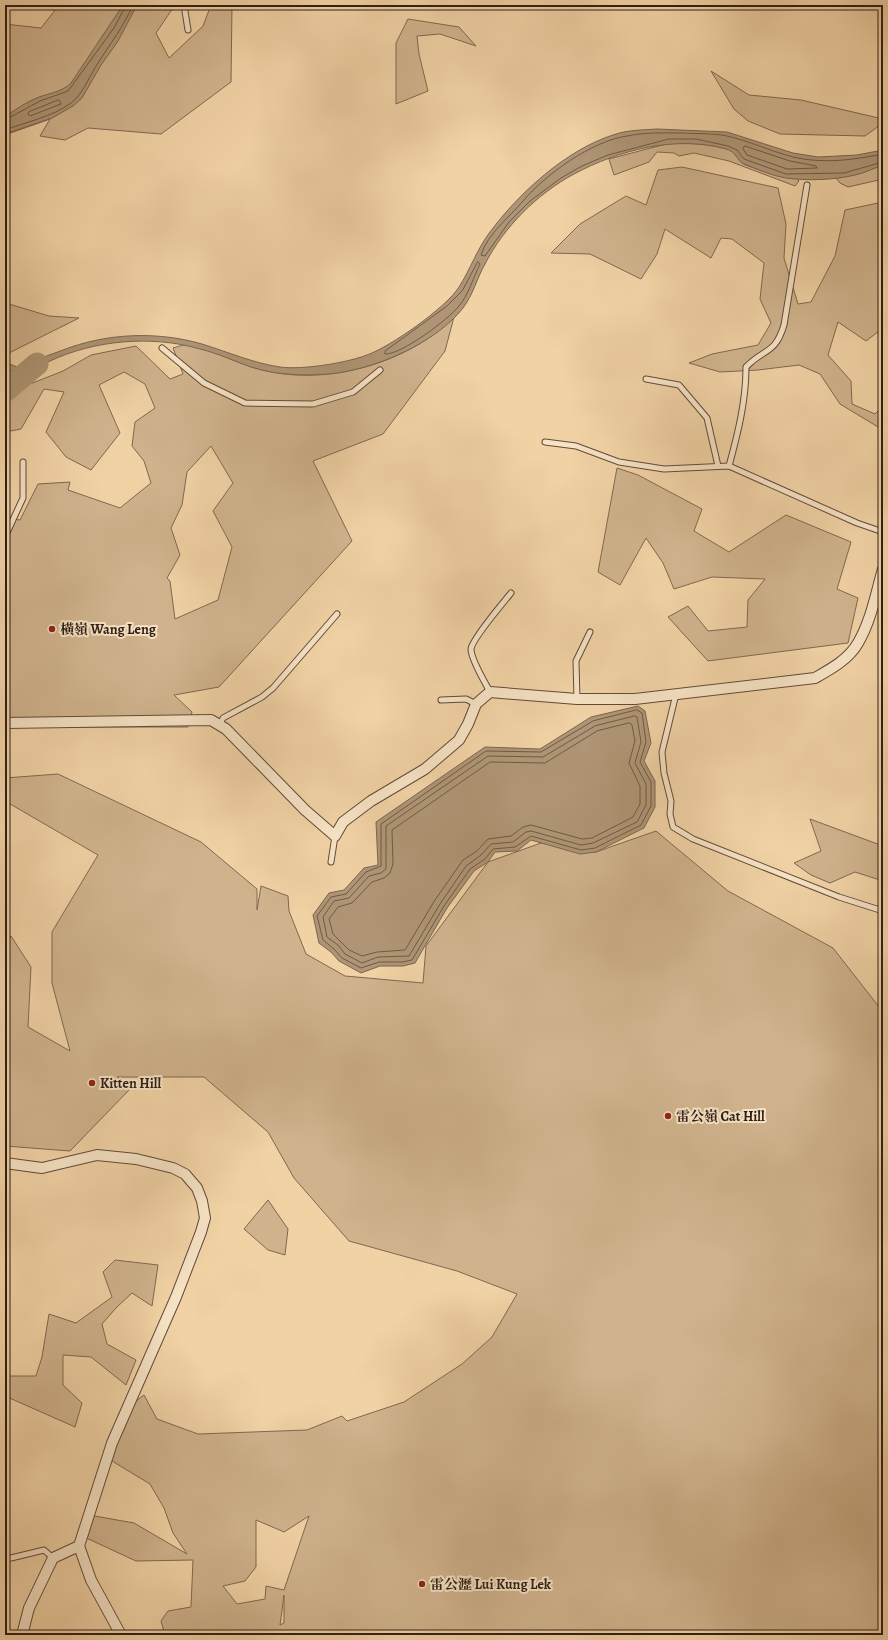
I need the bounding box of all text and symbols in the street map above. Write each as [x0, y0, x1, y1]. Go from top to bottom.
place label: 橫嶺 Wang Leng [60, 620, 157, 639]
marker: 橫嶺 Wang Leng [47, 624, 57, 634]
place label: Kitten Hill [100, 1074, 161, 1093]
marker: Kitten Hill [87, 1078, 97, 1088]
place label: 雷公嶺 Cat Hill [676, 1107, 765, 1126]
marker: 雷公嶺 Cat Hill [663, 1111, 673, 1121]
place label: 雷公瀝 Lui Kung Lek [430, 1575, 552, 1594]
marker: 雷公瀝 Lui Kung Lek [417, 1579, 427, 1589]

